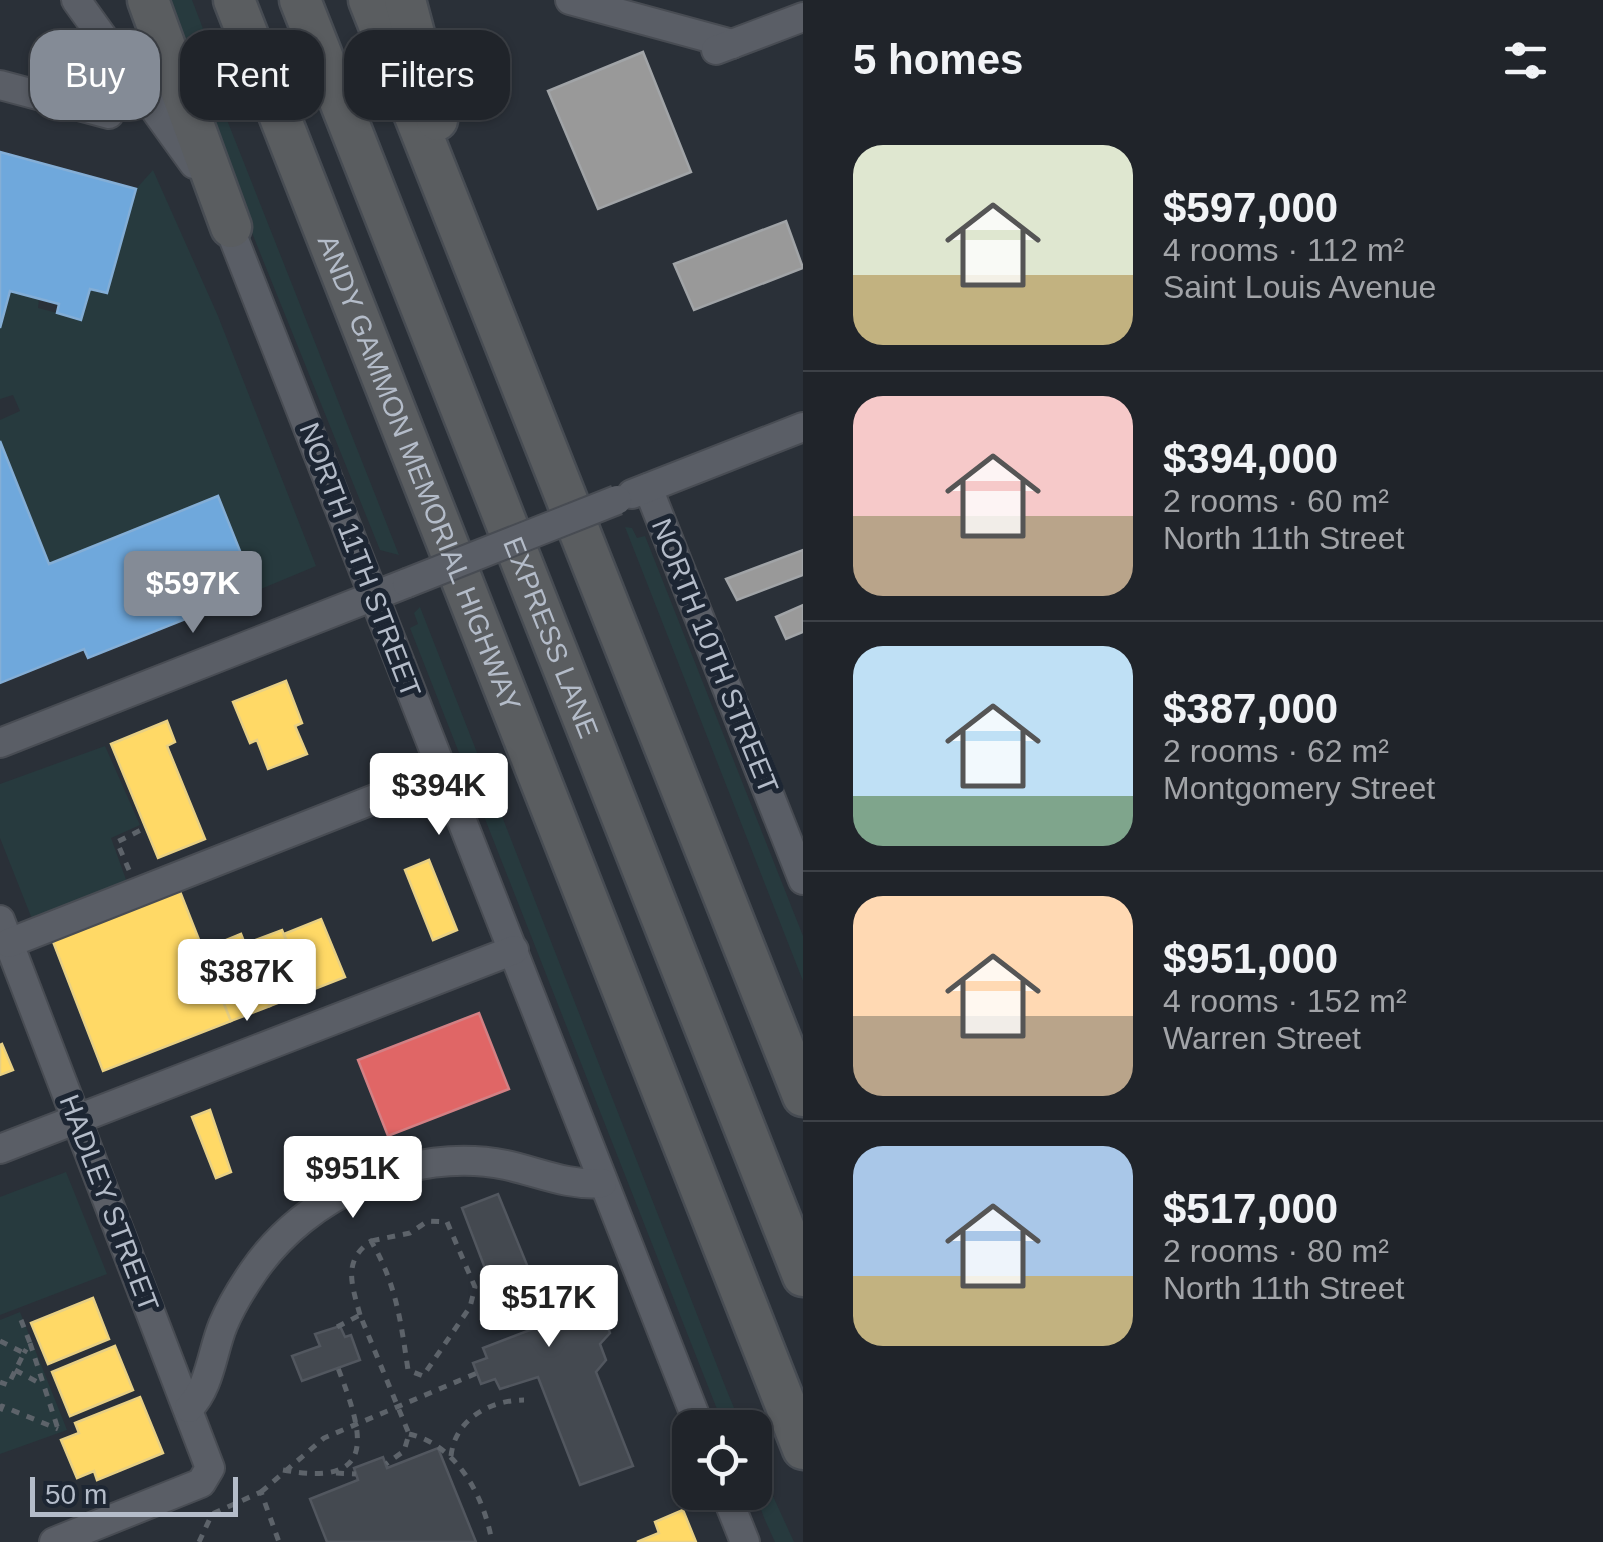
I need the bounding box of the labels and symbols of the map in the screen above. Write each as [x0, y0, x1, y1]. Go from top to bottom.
street label: ANDY GAMMON MEMORIAL HIGHWAY [312, 230, 527, 716]
street label: NORTH 11TH STREET [293, 418, 427, 702]
street label: NORTH 10TH STREET [646, 514, 784, 798]
street label: EXPRESS LANE [498, 532, 605, 742]
pin: $597K [123, 551, 263, 636]
pin: $394K [369, 753, 509, 838]
pin: $387K [177, 939, 317, 1024]
street label: HADLEY STREET [53, 1090, 165, 1316]
pin: $951K [283, 1136, 423, 1221]
pin: $517K [479, 1265, 619, 1350]
scale bar [30, 1472, 238, 1516]

